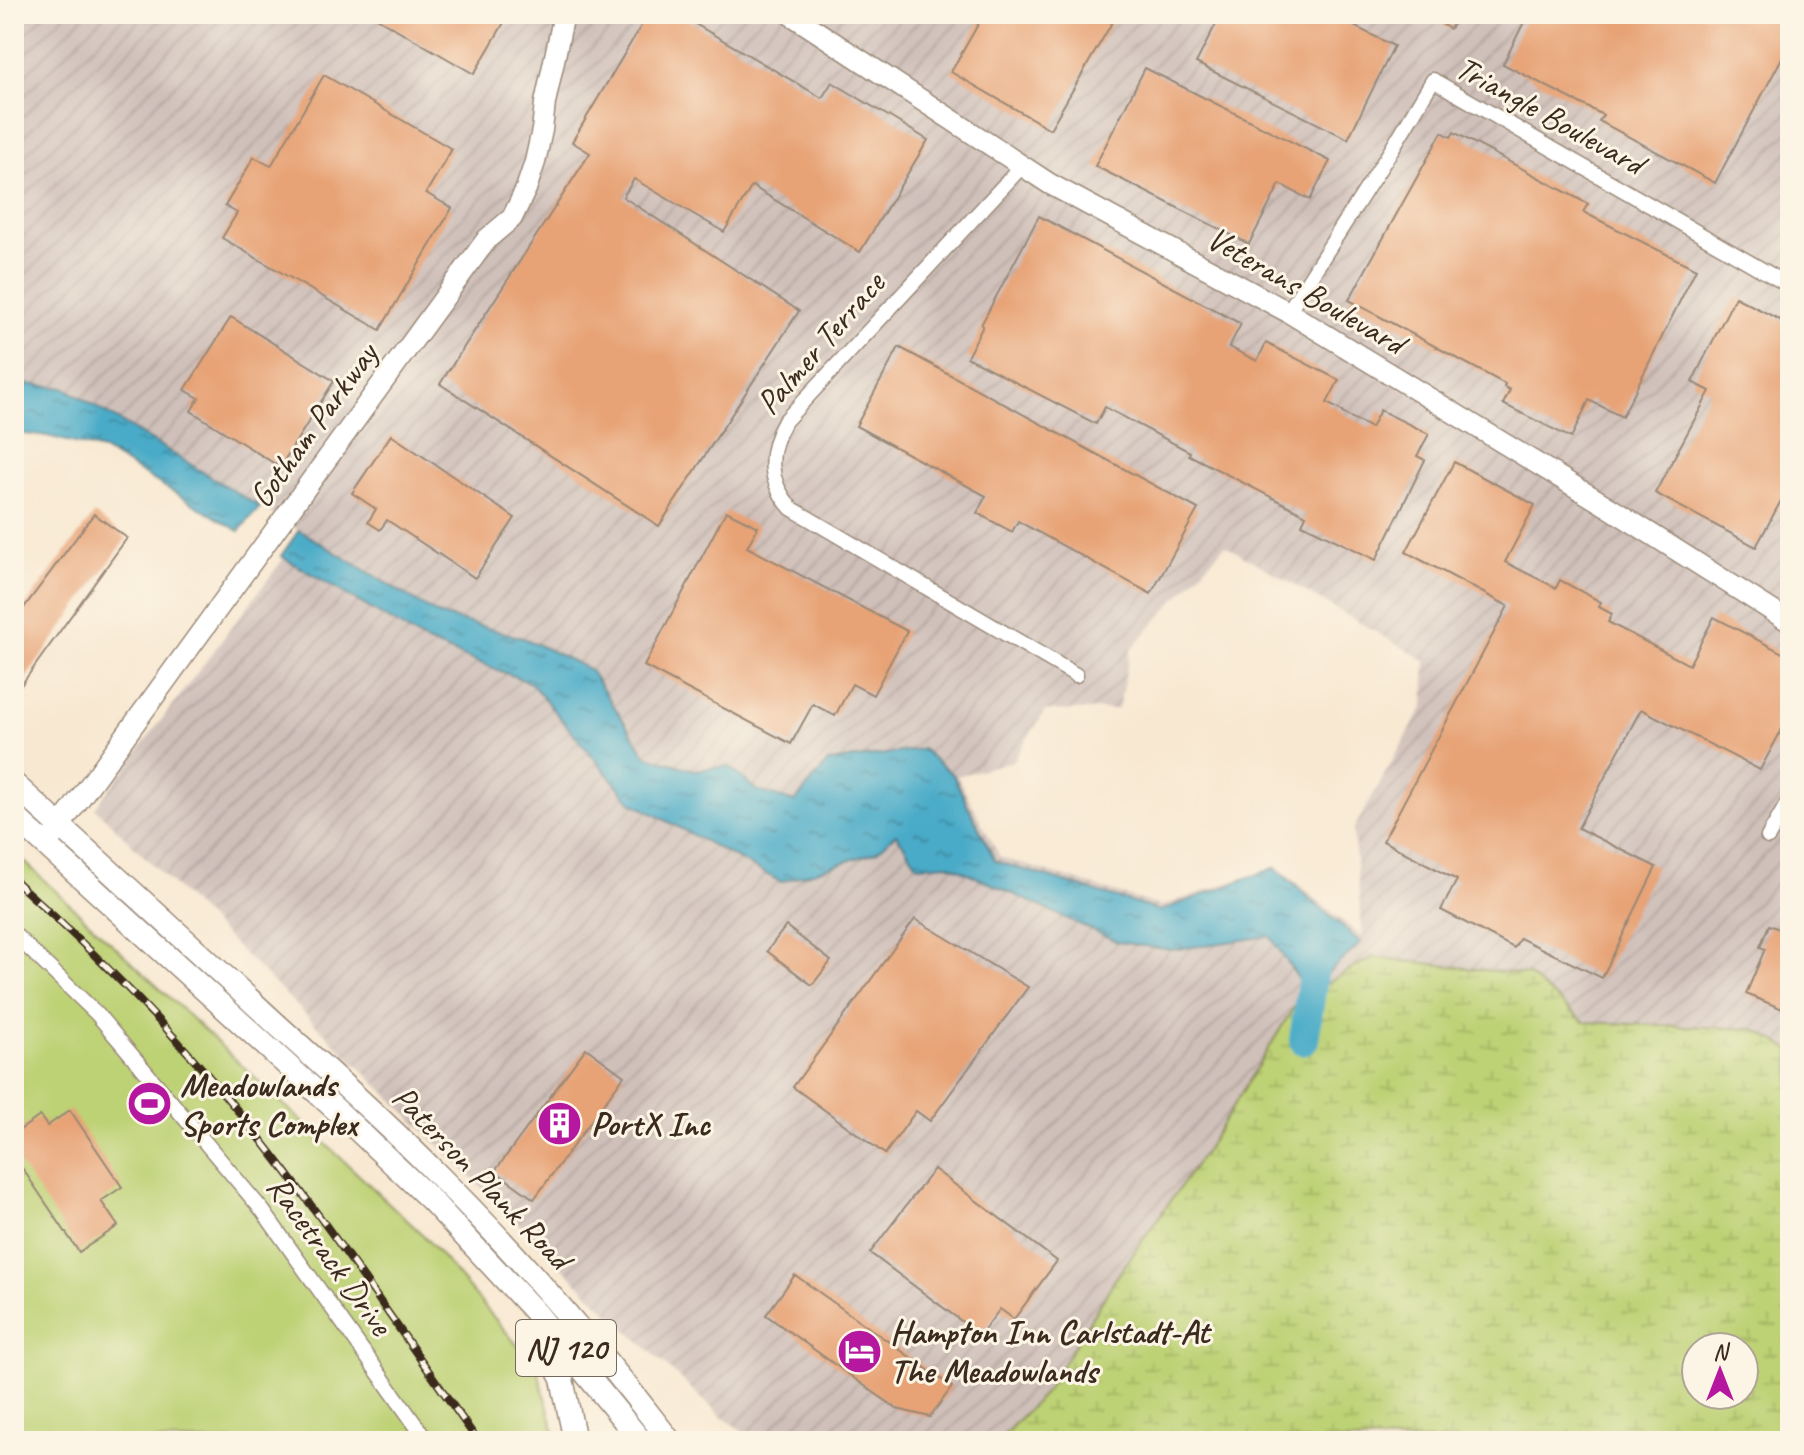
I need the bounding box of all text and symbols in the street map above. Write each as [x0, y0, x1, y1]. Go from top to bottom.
street label: Triangle Boulevard [1448, 46, 1656, 187]
street label: Veterans Boulevard [1200, 216, 1417, 367]
street label: Palmer Terrace [746, 261, 895, 423]
street label: Gotham Parkway [239, 333, 388, 516]
place label: Meadowlands Sports Complex [180, 1063, 360, 1145]
street label: Paterson Plank Road [383, 1076, 585, 1282]
sports icon: Meadowlands Sports Complex [125, 1080, 173, 1128]
building icon: PortX Inc [536, 1099, 584, 1147]
place label: PortX Inc [591, 1102, 711, 1145]
street label: Racetrack Drive [258, 1167, 403, 1345]
place label: Hampton Inn Carlstadt-At The Meadowlands [890, 1310, 1213, 1392]
road number: NJ 120 [516, 1320, 616, 1376]
hotel icon: Hampton Inn Carlstadt-At The Meadowlands [835, 1327, 883, 1375]
north arrow [1680, 1331, 1760, 1411]
text: N [1713, 1338, 1730, 1366]

